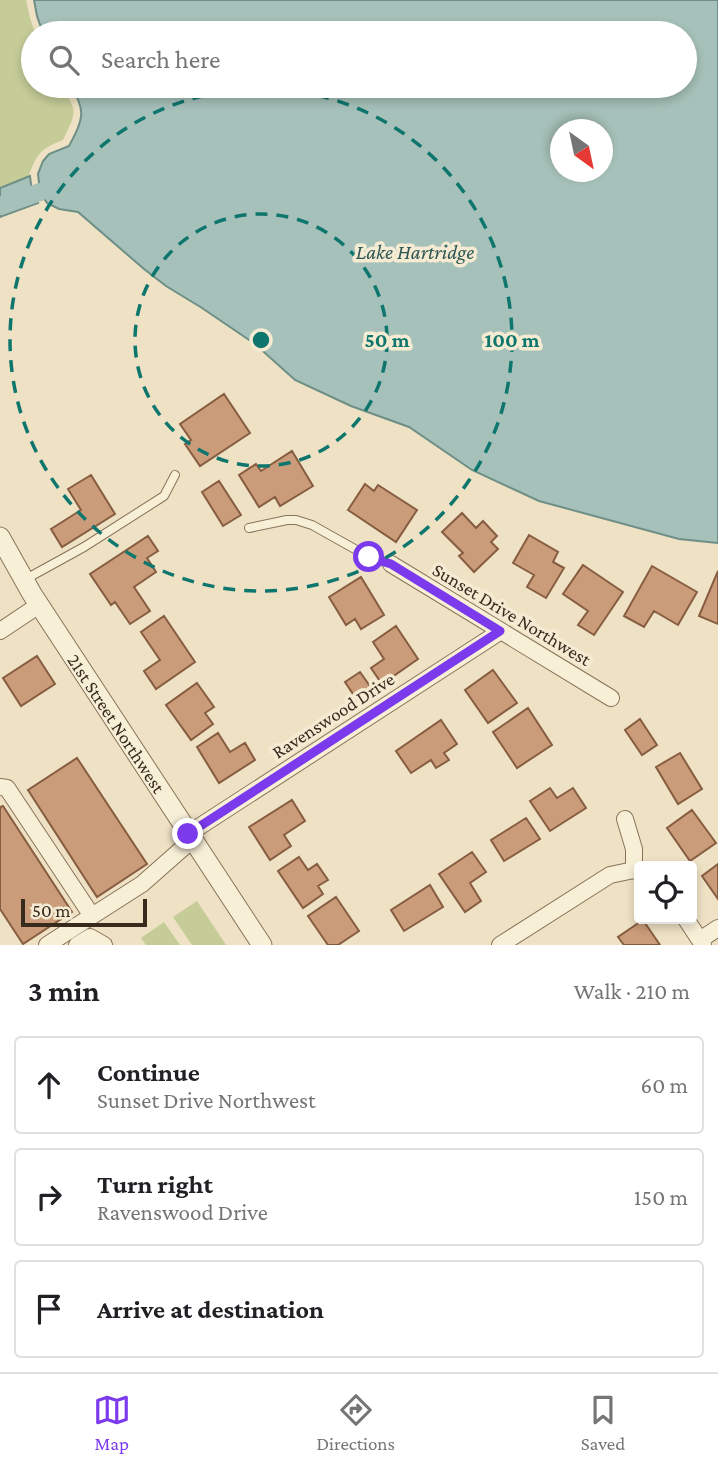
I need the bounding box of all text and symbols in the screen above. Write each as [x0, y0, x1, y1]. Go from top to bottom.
search box [21, 21, 697, 98]
icon: search [45, 41, 83, 79]
text: Search here [101, 45, 220, 74]
north arrow [550, 119, 613, 182]
water label: Lake Hartridge [356, 240, 474, 264]
centre of rings [249, 328, 273, 352]
text: 50 m [365, 328, 410, 352]
text: 100 m [484, 328, 540, 352]
route start [353, 541, 384, 572]
street label: Sunset Drive Northwest [429, 559, 595, 670]
street label: 21st Street Northwest [63, 650, 170, 798]
street label: Ravenswood Drive [268, 668, 398, 763]
route end [172, 818, 203, 849]
map controls [634, 861, 697, 924]
button: locate [634, 861, 697, 924]
scale bar [21, 896, 147, 928]
text: 50 m [32, 900, 71, 921]
text: 3 min [28, 974, 100, 1007]
text: Walk · 210 m [574, 978, 690, 1004]
text: Continue [97, 1058, 200, 1087]
icon: ahead [30, 1066, 68, 1104]
text: 60 m [641, 1072, 688, 1098]
text: Sunset Drive Northwest [97, 1087, 316, 1113]
text: Turn right [97, 1170, 213, 1199]
icon: right [30, 1178, 68, 1216]
text: 150 m [634, 1184, 688, 1210]
text: Ravenswood Drive [97, 1199, 268, 1225]
icon: arrive [30, 1290, 68, 1328]
text: Arrive at destination [97, 1295, 324, 1324]
tab: Map [93, 1391, 131, 1454]
tab: Directions [316, 1391, 395, 1454]
tab: Saved [581, 1391, 625, 1454]

